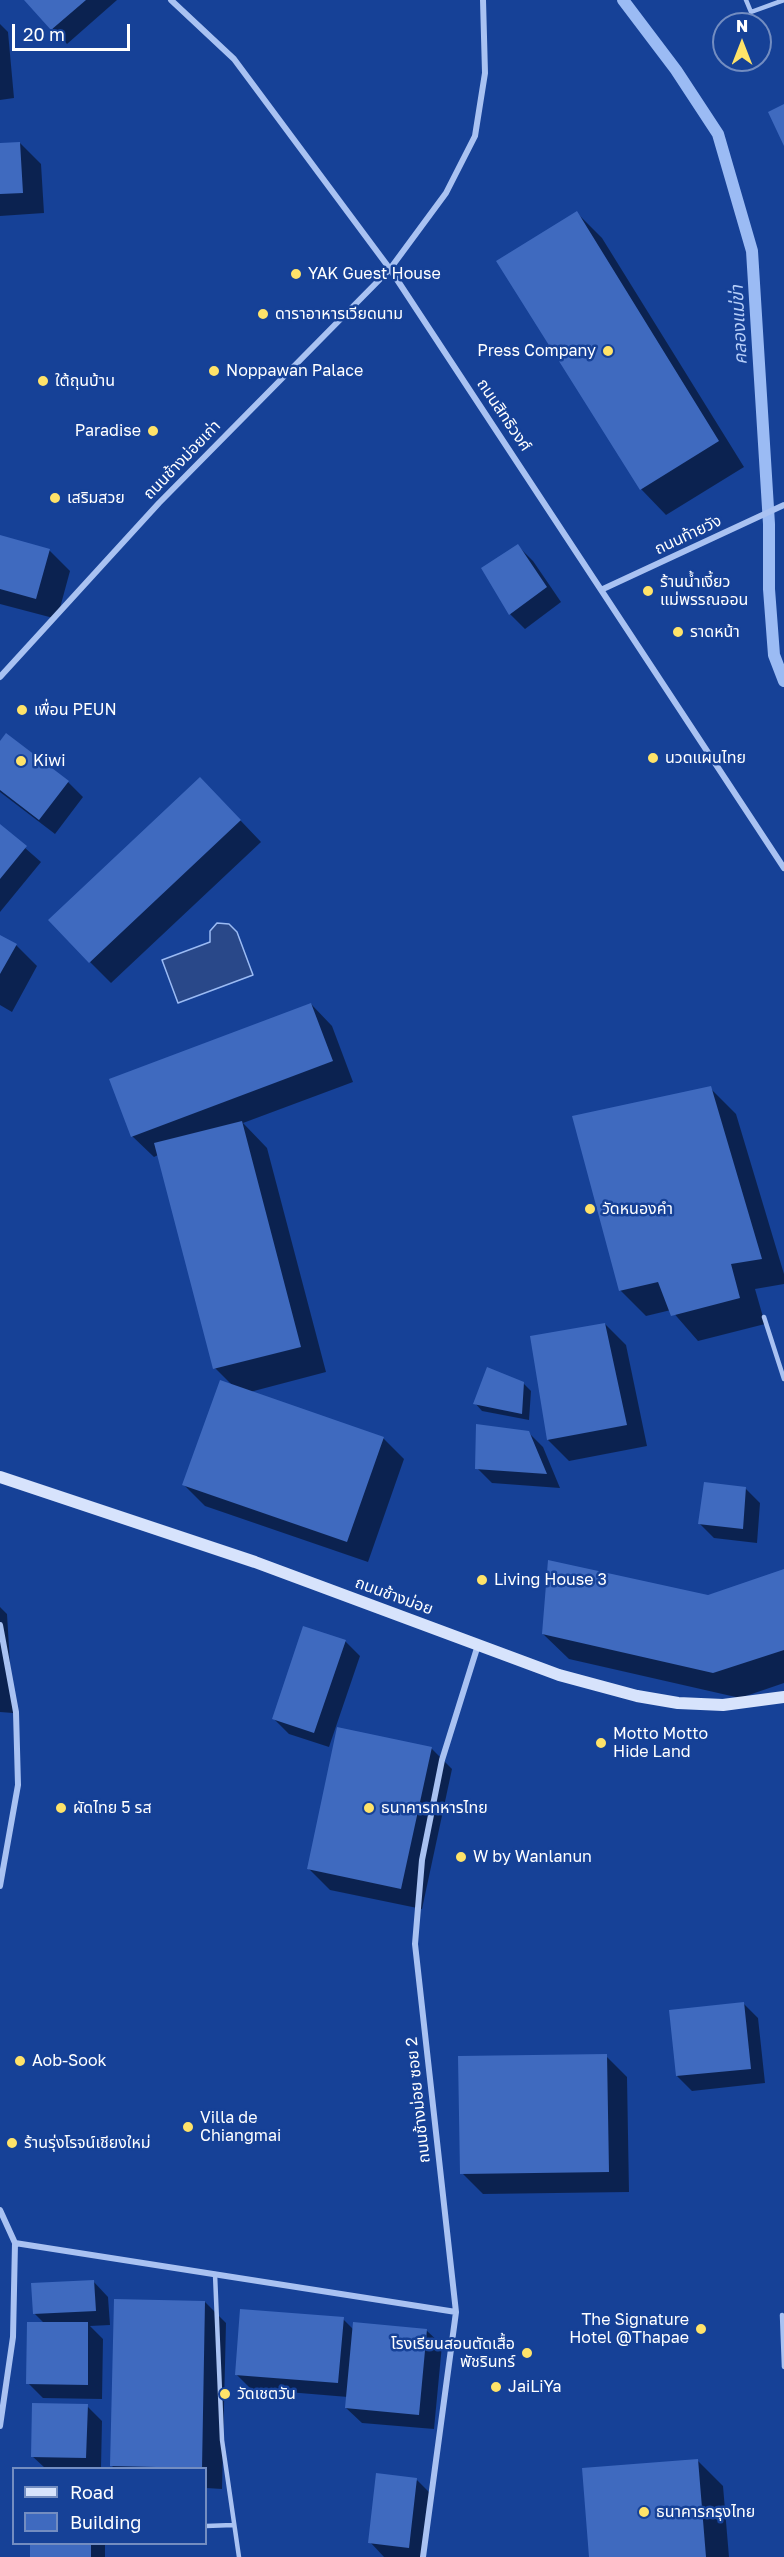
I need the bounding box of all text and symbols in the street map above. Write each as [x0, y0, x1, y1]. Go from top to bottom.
scale bar [15, 12, 134, 50]
north arrow [712, 12, 772, 72]
text: N [736, 16, 748, 36]
text: 20 m [23, 23, 65, 45]
place label: YAK Guest House [308, 264, 441, 284]
marker: YAK Guest House [289, 267, 303, 281]
water label: คลองแม่ข่า [726, 285, 752, 365]
place label: ดาราอาหารเวียดนาม [275, 304, 403, 324]
marker: ดาราอาหารเวียดนาม [256, 307, 270, 321]
place label: Press Company [477, 341, 596, 361]
marker: Press Company [601, 344, 615, 358]
place label: Noppawan Palace [226, 361, 363, 381]
marker: Noppawan Palace [207, 364, 221, 378]
place label: ใต้ถุนบ้าน [55, 371, 115, 391]
marker: ใต้ถุนบ้าน [36, 374, 50, 388]
street label: ถนนสิทธิวงศ์ [473, 375, 535, 455]
street label: ถนนช้างม่อยเก่า [140, 416, 224, 504]
place label: Paradise [75, 421, 141, 441]
marker: Paradise [146, 424, 160, 438]
place label: เสริมสวย [67, 488, 125, 508]
marker: เสริมสวย [48, 491, 62, 505]
street label: ถนนท้ายวัง [652, 511, 724, 559]
place label: ร้านน้ำเงี้ยว แม่พรรณออน [660, 572, 748, 610]
marker: ร้านน้ำเงี้ยว แม่พรรณออน [641, 584, 655, 598]
place label: ราดหน้า [690, 622, 740, 642]
marker: ราดหน้า [671, 625, 685, 639]
place label: เพื่อน PEUN [34, 700, 117, 720]
marker: เพื่อน PEUN [15, 703, 29, 717]
place label: นวดแผนไทย [665, 748, 746, 768]
place label: Kiwi [33, 751, 66, 771]
marker: นวดแผนไทย [646, 751, 660, 765]
marker: Kiwi [14, 754, 28, 768]
place label: วัดหนองคำ [602, 1199, 673, 1219]
marker: วัดหนองคำ [583, 1202, 597, 1216]
place label: Living House 3 [494, 1570, 607, 1590]
street label: ถนนช้างม่อย [352, 1573, 436, 1619]
marker: Living House 3 [475, 1573, 489, 1587]
place label: Motto Motto Hide Land [613, 1724, 708, 1762]
marker: Motto Motto Hide Land [594, 1736, 608, 1750]
place label: ผัดไทย 5 รส [73, 1798, 152, 1818]
place label: ธนาคารทหารไทย [381, 1798, 488, 1818]
marker: ผัดไทย 5 รส [54, 1801, 68, 1815]
marker: ธนาคารทหารไทย [362, 1801, 376, 1815]
place label: W by Wanlanun [473, 1847, 592, 1867]
marker: W by Wanlanun [454, 1850, 468, 1864]
street label: ถนนช้างม่อย ซอย 2 [402, 2036, 434, 2164]
place label: Aob-Sook [32, 2051, 107, 2071]
marker: Aob-Sook [13, 2054, 27, 2068]
place label: Villa de Chiangmai [200, 2108, 281, 2146]
marker: Villa de Chiangmai [181, 2120, 195, 2134]
place label: ร้านรุ่งโรจน์เชียงใหม่ [24, 2133, 151, 2153]
marker: ร้านรุ่งโรจน์เชียงใหม่ [5, 2136, 19, 2150]
place label: The Signature Hotel @Thapae [569, 2310, 689, 2348]
marker: The Signature Hotel @Thapae [694, 2322, 708, 2336]
place label: โรงเรียนสอนตัดเสื้อ พัชรินทร์ [391, 2334, 515, 2372]
marker: โรงเรียนสอนตัดเสื้อ พัชรินทร์ [520, 2346, 534, 2360]
place label: JaiLiYa [508, 2377, 562, 2397]
marker: JaiLiYa [489, 2380, 503, 2394]
place label: วัดเชตวัน [237, 2384, 296, 2404]
marker: วัดเชตวัน [218, 2387, 232, 2401]
legend [12, 2467, 207, 2545]
text: Road [70, 2481, 114, 2503]
place label: ธนาคารกรุงไทย [656, 2502, 755, 2522]
marker: ธนาคารกรุงไทย [637, 2505, 651, 2519]
text: Building [70, 2511, 141, 2533]

